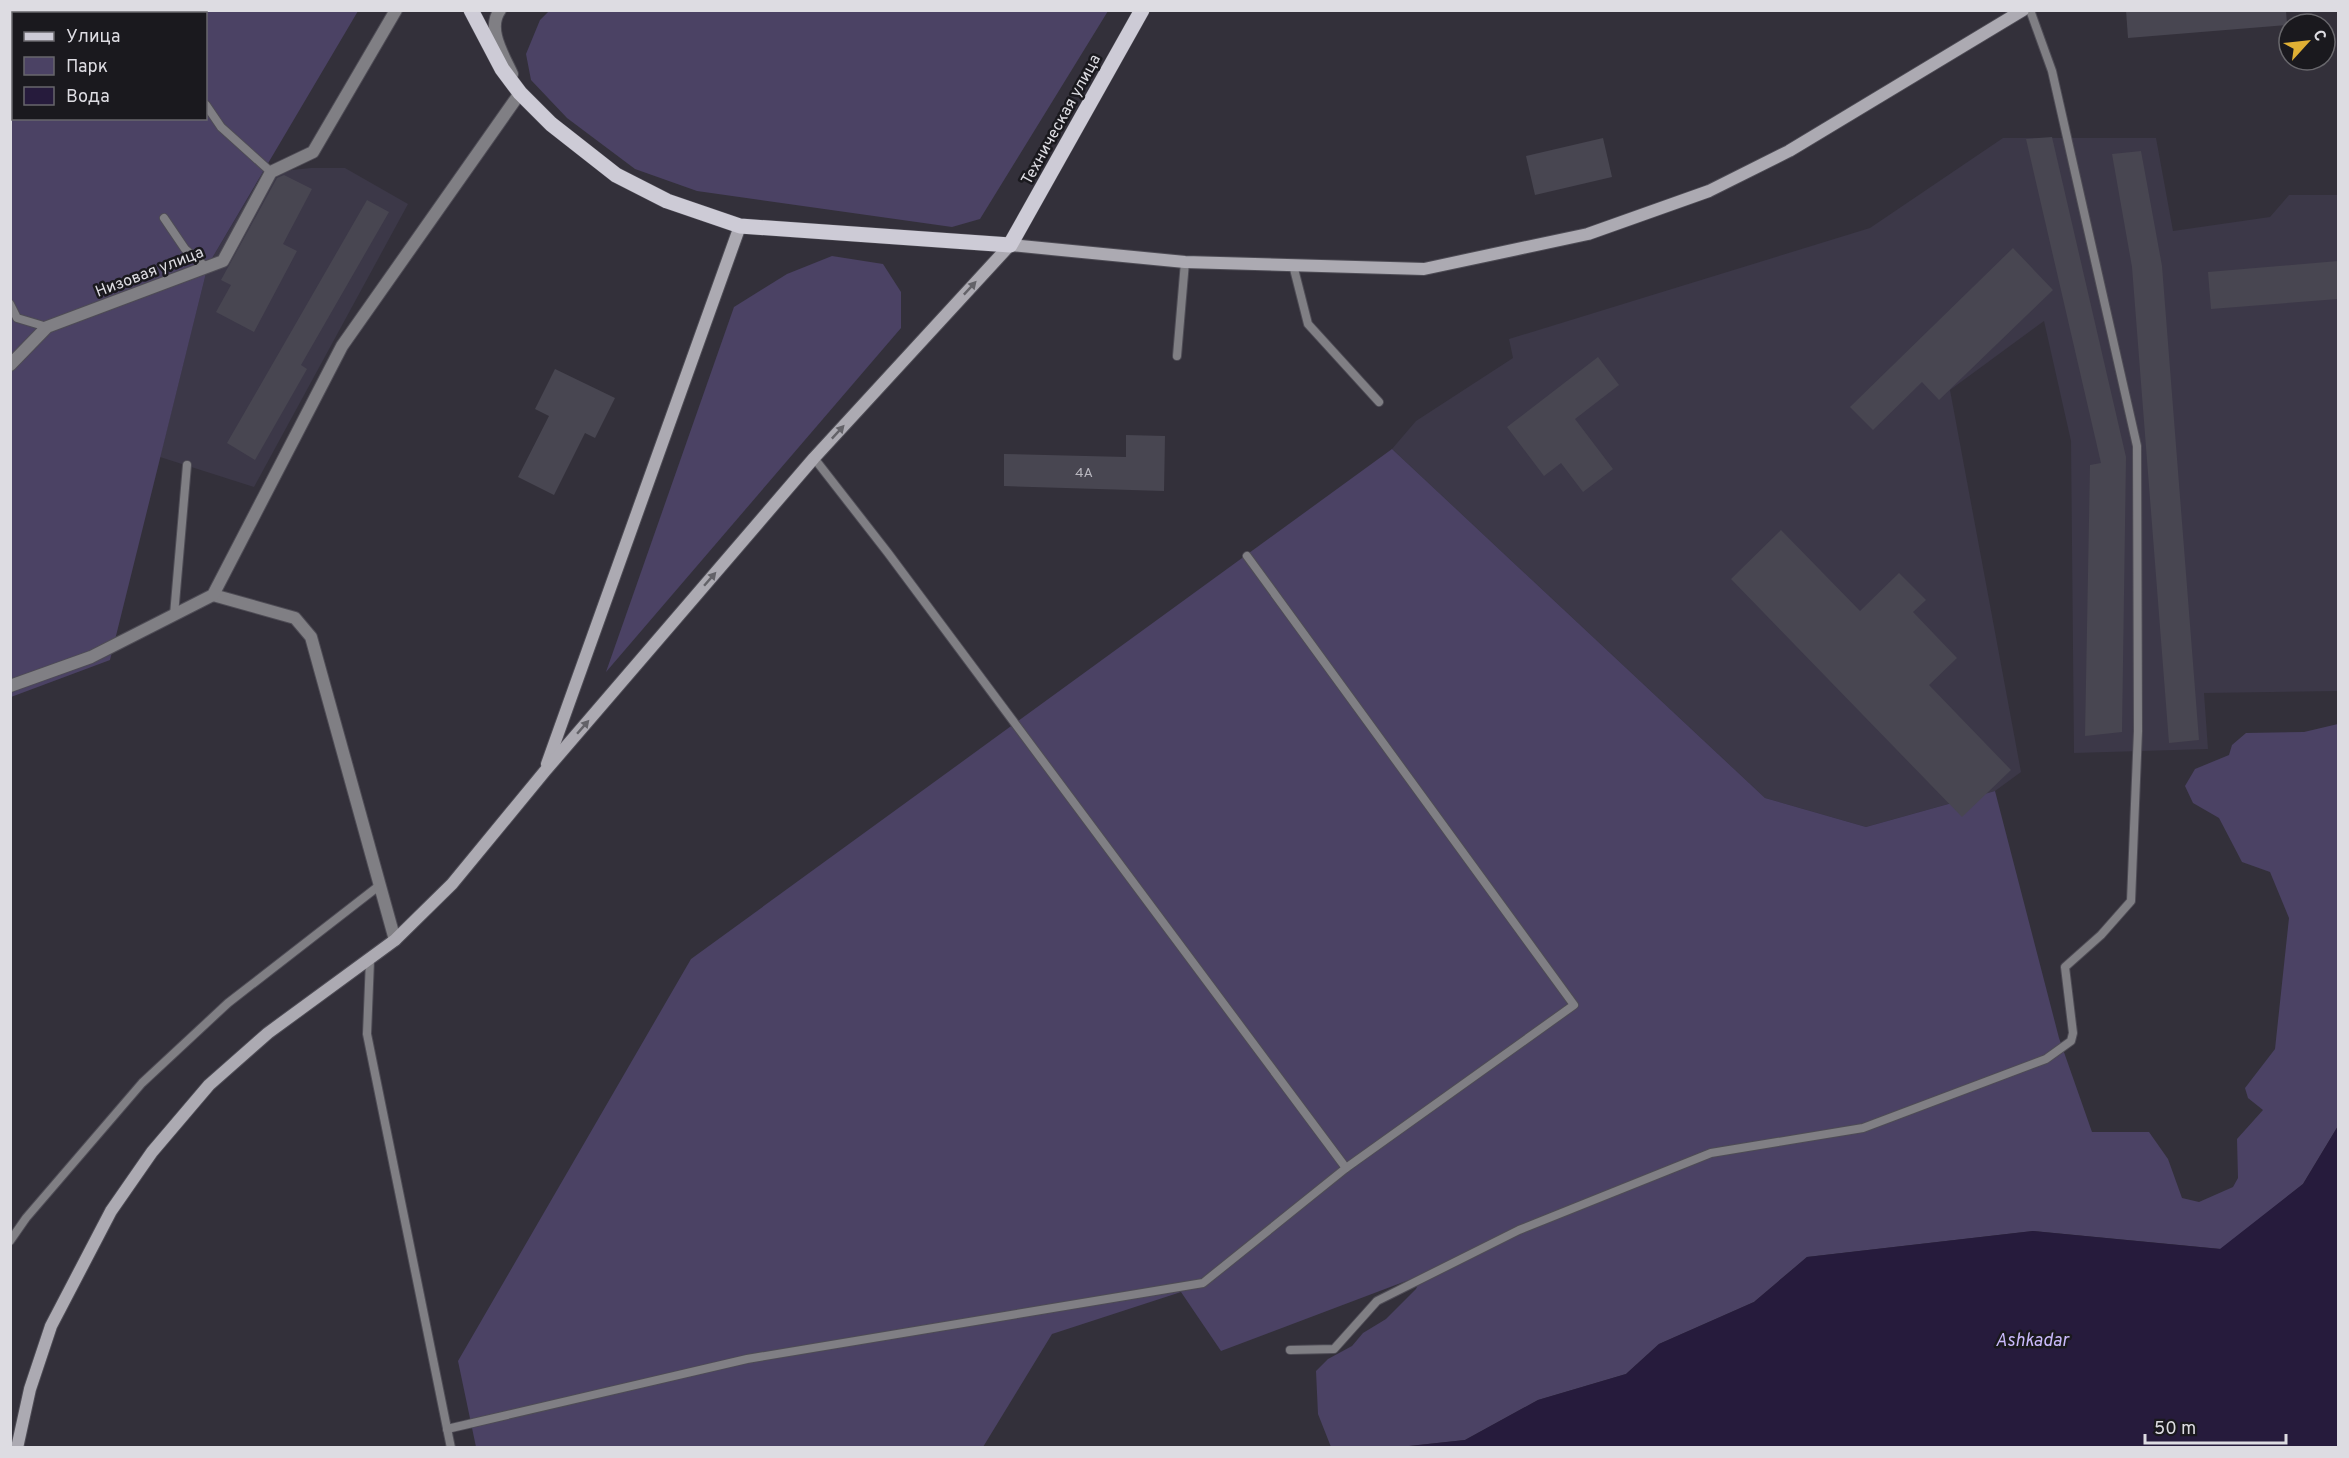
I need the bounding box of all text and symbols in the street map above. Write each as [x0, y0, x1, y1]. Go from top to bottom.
legend [12, 12, 207, 120]
north arrow [2277, 12, 2337, 72]
text: Улица [66, 26, 120, 49]
text: С [2307, 27, 2330, 45]
street label: Техническая улица [1018, 51, 1106, 189]
text: Парк [66, 56, 108, 79]
text: Вода [66, 86, 110, 109]
street label: Низовая улица [93, 243, 207, 303]
one-way arrow [963, 281, 977, 296]
one-way arrow [831, 425, 844, 440]
house number: 4А [1075, 465, 1093, 482]
one-way arrow [703, 572, 716, 587]
one-way arrow [576, 720, 589, 735]
water label: Ashkadar [1995, 1330, 2071, 1353]
scale bar [2145, 1407, 2286, 1445]
text: 50 m [2154, 1418, 2196, 1441]

